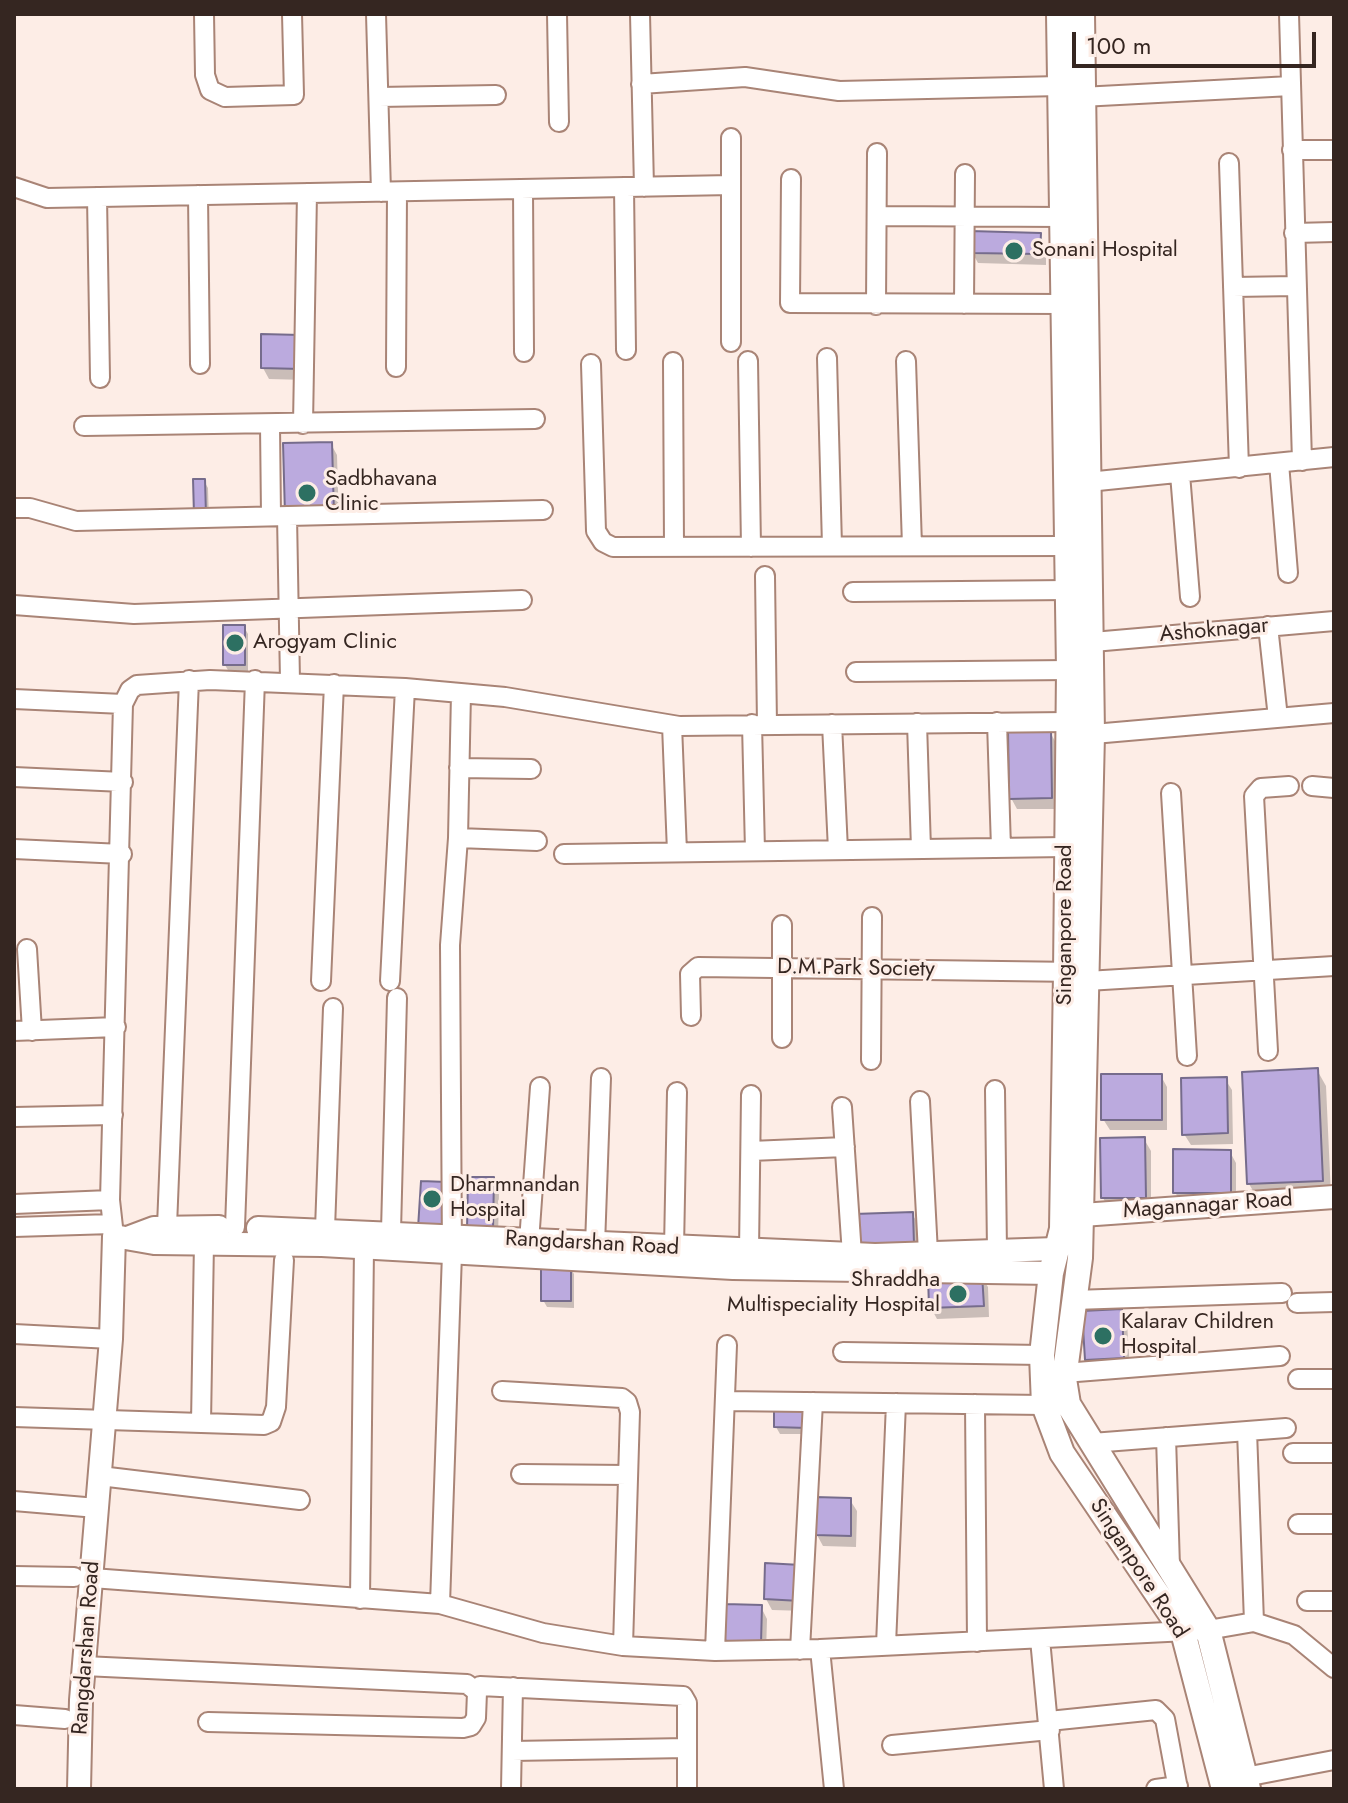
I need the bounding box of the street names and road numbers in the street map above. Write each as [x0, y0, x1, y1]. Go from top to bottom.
street label: Ashoknagar [1158, 613, 1270, 649]
street label: Singanpore Road [1053, 844, 1079, 1006]
street label: D.M.Park Society [777, 954, 935, 984]
street label: Magannagar Road [1122, 1187, 1294, 1225]
street label: Rangdarshan Road [504, 1226, 680, 1262]
street label: Singanpore Road [1083, 1494, 1193, 1644]
street label: Rangdarshan Road [68, 1560, 106, 1736]

